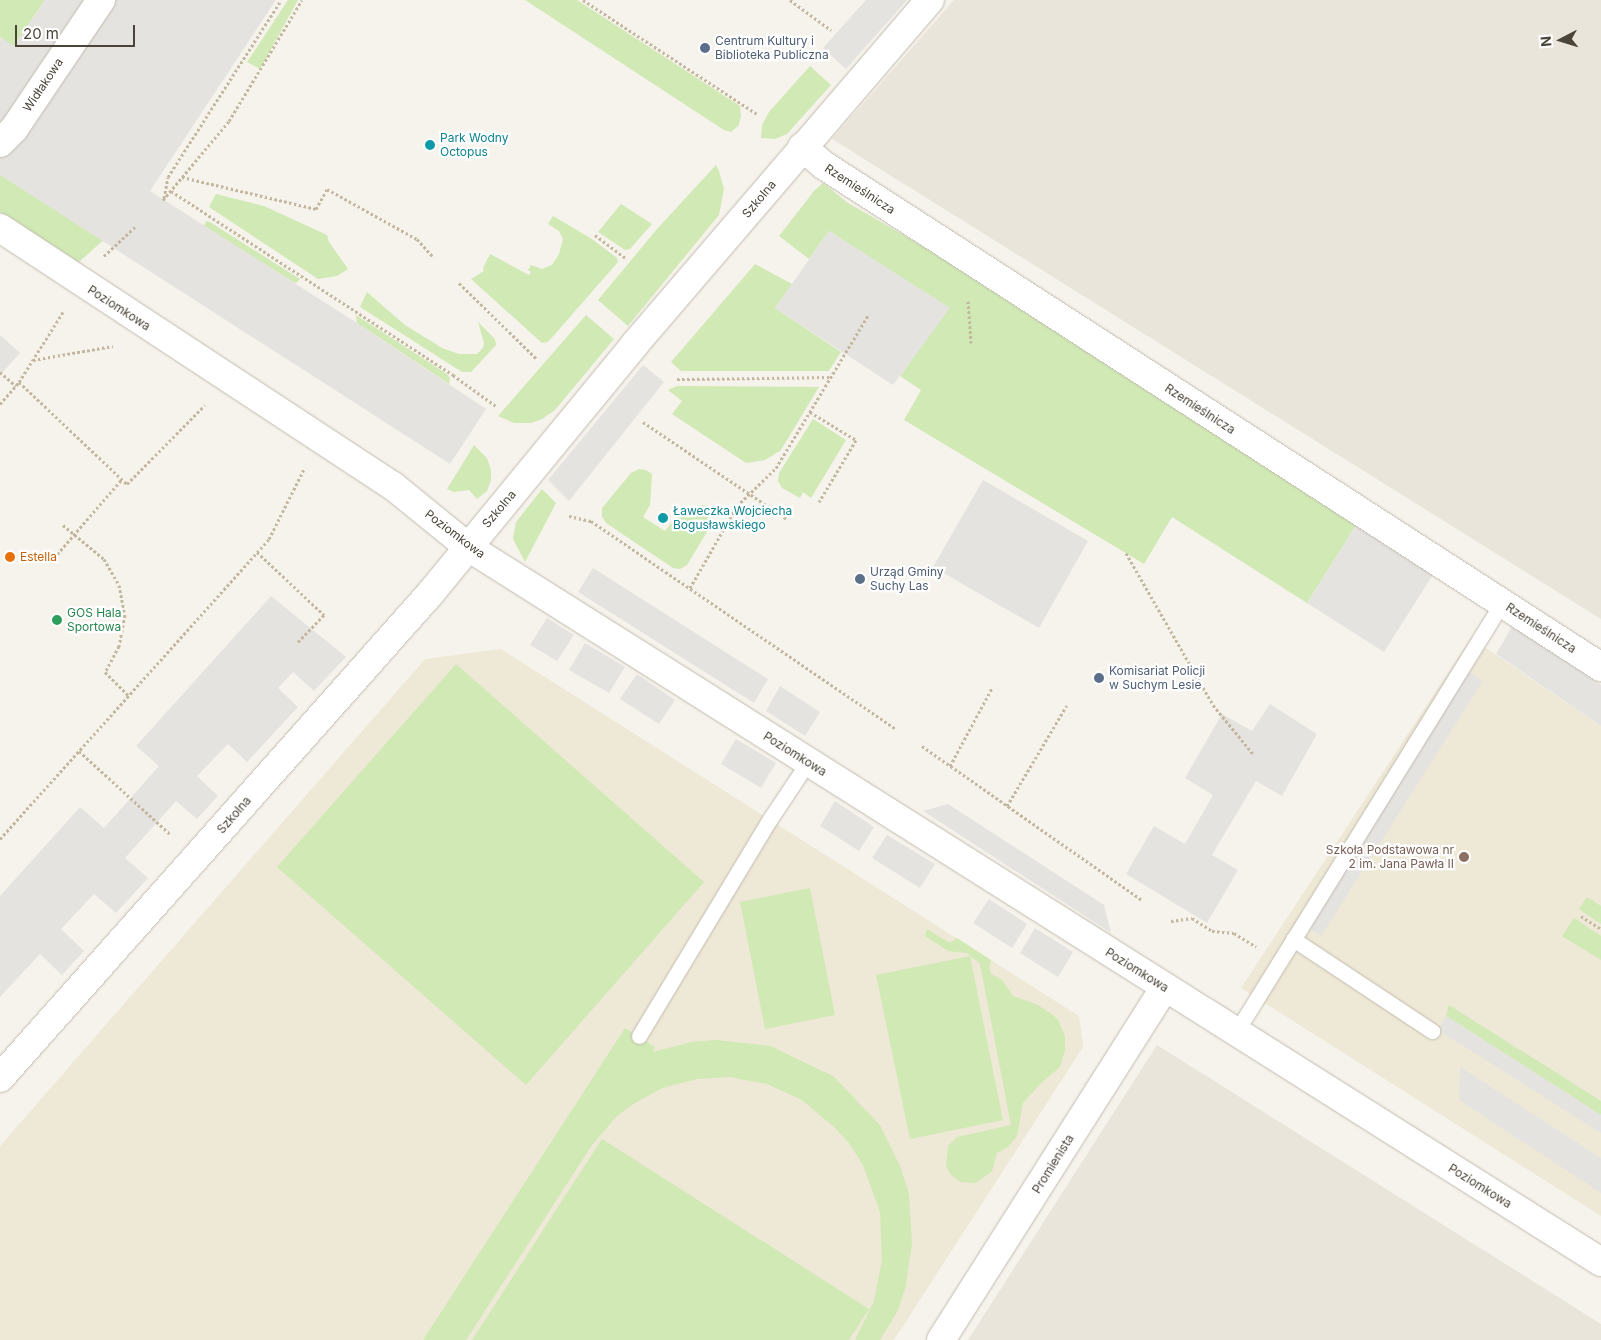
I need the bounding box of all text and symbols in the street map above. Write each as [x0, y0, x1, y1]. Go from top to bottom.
scale bar [18, 15, 138, 47]
north arrow [1536, 15, 1586, 65]
text: 20 m [23, 24, 59, 43]
place label: Centrum Kultury i Biblioteka Publiczna [715, 34, 829, 62]
text: N [1537, 35, 1554, 47]
marker: Centrum Kultury i Biblioteka Publiczna [699, 42, 711, 54]
street label: Widłakowa [20, 55, 66, 115]
place label: Park Wodny Octopus [440, 131, 508, 159]
marker: Park Wodny Octopus [424, 139, 436, 151]
street label: Rzemieślnicza [822, 161, 898, 217]
street label: Szkolna [739, 177, 779, 221]
street label: Poziomkowa [85, 282, 153, 334]
street label: Rzemieślnicza [1162, 381, 1238, 437]
street label: Szkolna [479, 487, 519, 531]
place label: Ławeczka Wojciecha Bogusławskiego [673, 504, 792, 532]
street label: Poziomkowa [422, 507, 488, 561]
marker: Ławeczka Wojciecha Bogusławskiego [657, 512, 669, 524]
place label: Estella [20, 550, 57, 564]
marker: Estella [4, 551, 16, 563]
place label: Urząd Gminy Suchy Las [870, 565, 944, 593]
marker: Urząd Gminy Suchy Las [854, 573, 866, 585]
street label: Rzemieślnicza [1503, 600, 1579, 656]
place label: GOS Hala Sportowa [67, 606, 122, 634]
marker: GOS Hala Sportowa [51, 614, 63, 626]
place label: Komisariat Policji w Suchym Lesie [1109, 664, 1205, 692]
marker: Komisariat Policji w Suchym Lesie [1093, 672, 1105, 684]
street label: Poziomkowa [761, 729, 829, 779]
street label: Szkolna [214, 793, 254, 837]
place label: Szkoła Podstawowa nr 2 im. Jana Pawła II [1326, 843, 1454, 871]
marker: Szkoła Podstawowa nr 2 im. Jana Pawła II [1458, 851, 1470, 863]
street label: Poziomkowa [1103, 945, 1171, 995]
street label: Promienista [1029, 1132, 1077, 1196]
street label: Poziomkowa [1446, 1161, 1514, 1211]

